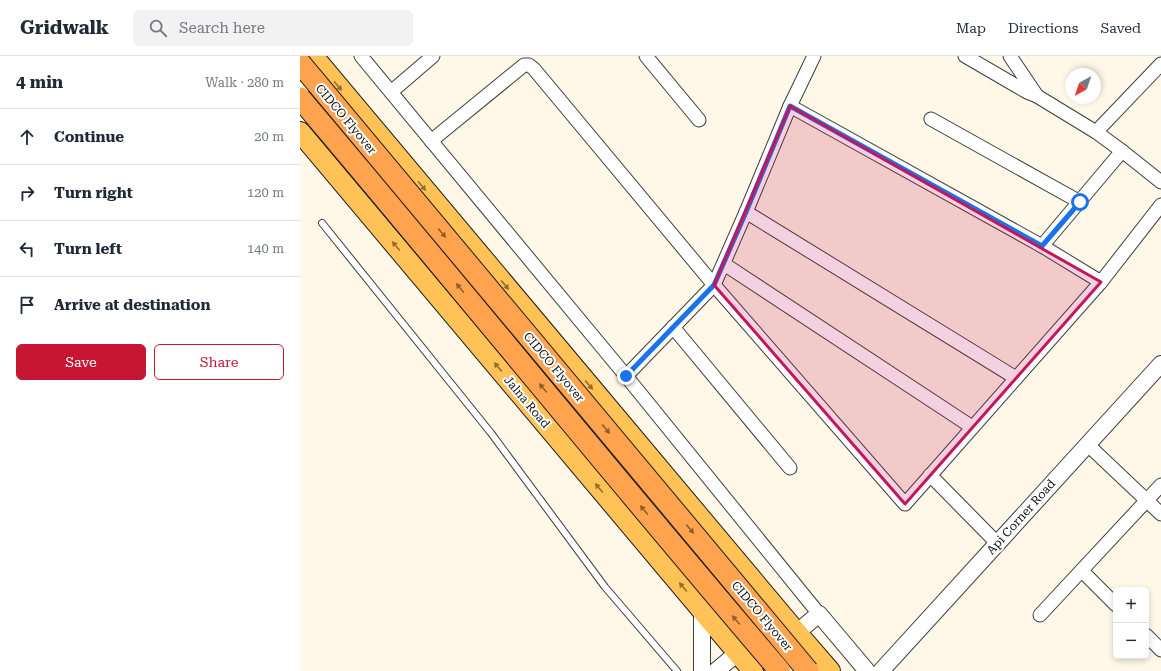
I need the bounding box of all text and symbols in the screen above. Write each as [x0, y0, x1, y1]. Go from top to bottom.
search box [133, 10, 413, 46]
text: Gridwalk [20, 16, 109, 39]
icon: search [147, 17, 169, 39]
text: Search here [179, 19, 265, 37]
text: Map [956, 20, 986, 36]
text: Directions [1008, 20, 1078, 36]
text: Saved [1100, 20, 1141, 36]
north arrow [1065, 68, 1101, 104]
text: 4 min [16, 72, 63, 92]
text: Walk · 280 m [205, 75, 284, 90]
street label: CIDCO Flyover [313, 81, 379, 157]
one-way arrow [334, 81, 343, 91]
icon: ahead [16, 126, 38, 148]
text: Continue [54, 128, 124, 146]
text: 20 m [254, 129, 284, 144]
one-way arrow [417, 180, 426, 191]
icon: right [16, 182, 38, 204]
text: Turn right [54, 184, 133, 202]
text: 120 m [247, 185, 284, 200]
route start [1071, 193, 1089, 211]
one-way arrow [437, 227, 446, 238]
icon: left [16, 238, 38, 260]
text: Turn left [54, 240, 122, 258]
text: 140 m [247, 241, 284, 256]
one-way arrow [391, 241, 400, 251]
one-way arrow [501, 280, 510, 291]
one-way arrow [455, 283, 464, 294]
icon: arrive [16, 294, 38, 316]
text: Arrive at destination [54, 296, 210, 314]
street label: CIDCO Flyover [521, 329, 587, 405]
button: Save [16, 344, 146, 380]
button: Share [154, 344, 284, 380]
one-way arrow [493, 362, 502, 372]
route end [617, 367, 635, 385]
street label: Jalna Road [501, 373, 553, 431]
one-way arrow [584, 380, 593, 390]
one-way arrow [539, 383, 548, 394]
one-way arrow [602, 424, 611, 435]
street label: Api Corner Road [984, 477, 1058, 557]
one-way arrow [595, 483, 604, 493]
one-way arrow [640, 504, 648, 515]
one-way arrow [685, 524, 694, 534]
street label: CIDCO Flyover [729, 578, 795, 654]
one-way arrow [678, 582, 687, 593]
map controls [1113, 587, 1149, 659]
button: + [1113, 587, 1149, 623]
one-way arrow [732, 615, 741, 625]
button: − [1113, 623, 1149, 659]

